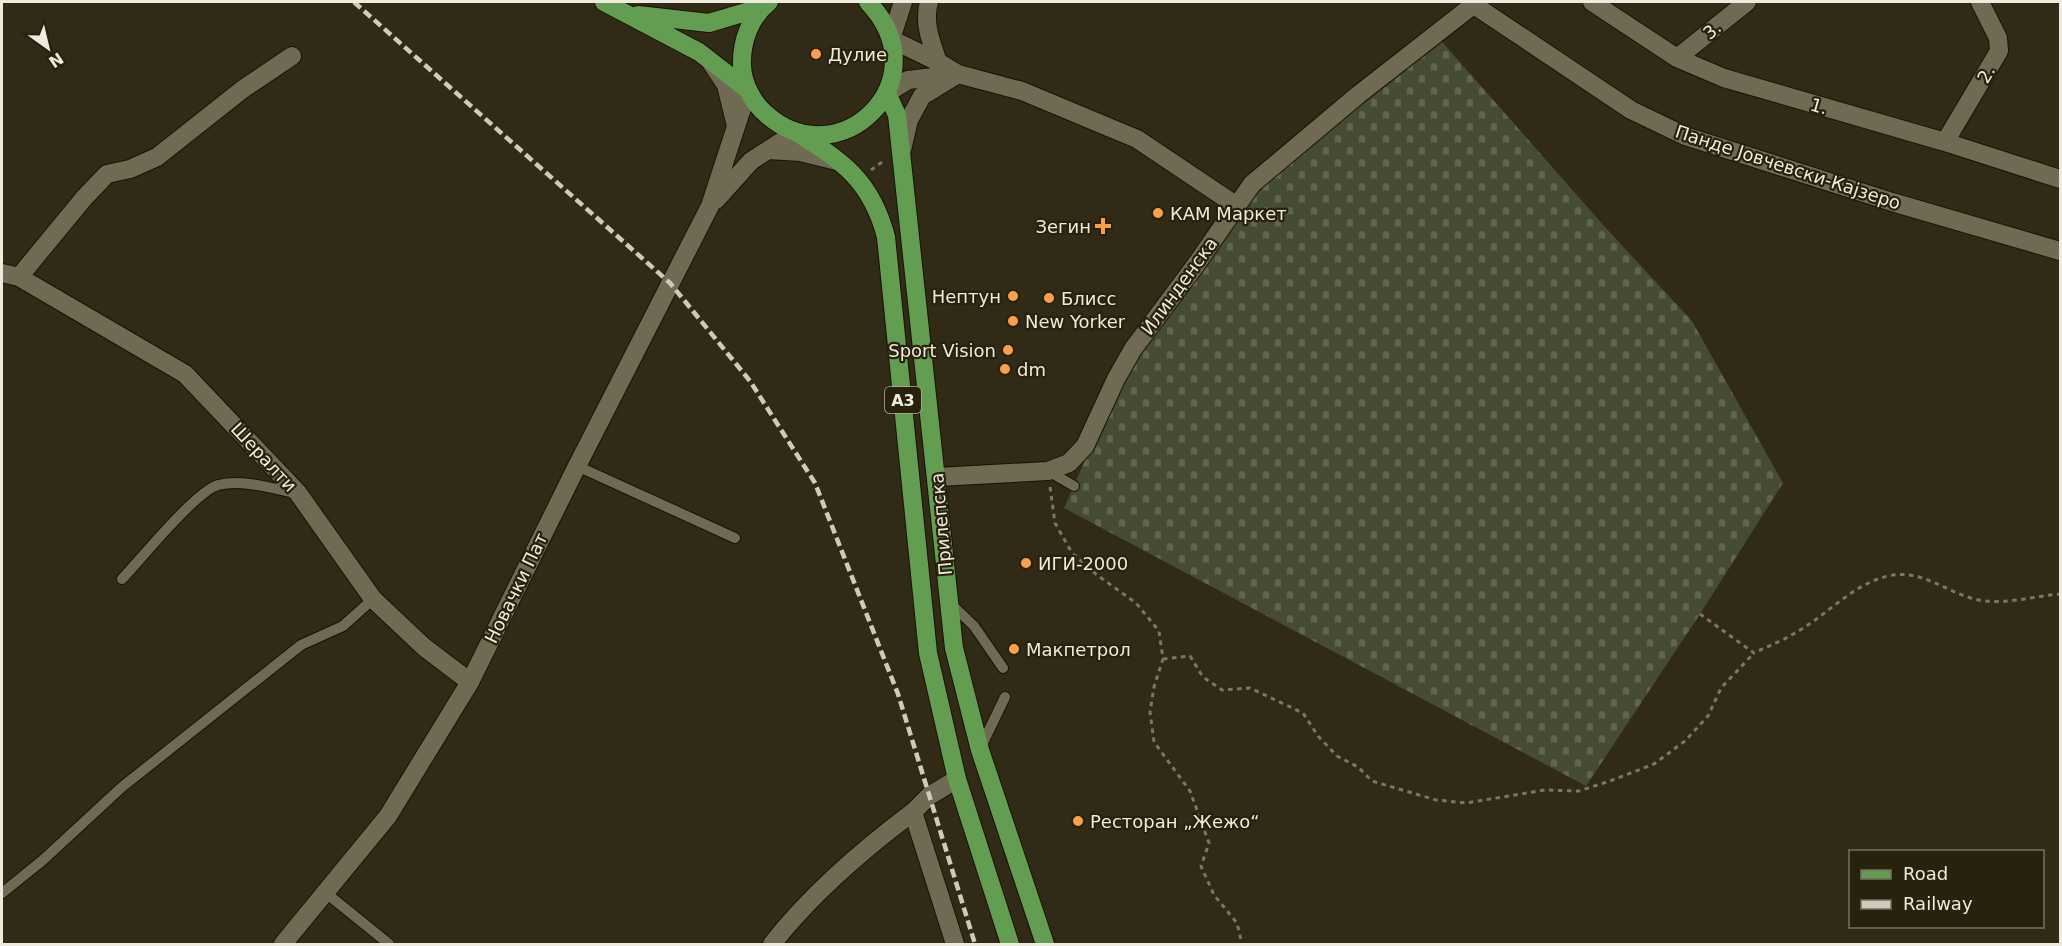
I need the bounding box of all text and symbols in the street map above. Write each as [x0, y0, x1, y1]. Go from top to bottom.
street label: 3. [1699, 16, 1725, 44]
north arrow [18, 18, 78, 78]
place label: Дулие [828, 44, 887, 65]
marker: Дулие [809, 47, 823, 61]
text: N [45, 48, 67, 72]
street label: 2. [1973, 61, 1999, 87]
street label: 1. [1808, 94, 1830, 118]
street label: Панде Јовчевски-Кајзеро [1673, 121, 1903, 213]
place label: КАМ Маркет [1170, 203, 1287, 224]
marker: КАМ Маркет [1151, 206, 1165, 220]
place label: Зегин [1035, 216, 1091, 237]
marker: Зегин [1096, 219, 1110, 233]
street label: Илинденска [1137, 233, 1221, 339]
place label: Нептун [932, 286, 1001, 307]
place label: Блисс [1061, 288, 1116, 309]
marker: Нептун [1006, 289, 1020, 303]
marker: Блисс [1042, 291, 1056, 305]
place label: New Yorker [1025, 311, 1126, 332]
marker: New Yorker [1006, 314, 1020, 328]
place label: Sport Vision [888, 340, 996, 361]
marker: Sport Vision [1001, 343, 1015, 357]
place label: dm [1017, 359, 1046, 380]
marker: dm [998, 362, 1012, 376]
road number: A3 [885, 387, 921, 413]
street label: Шералти [227, 418, 301, 496]
street label: Прилепска [926, 472, 956, 576]
street label: Новачки Пат [480, 529, 552, 647]
place label: ИГИ-2000 [1038, 553, 1128, 574]
marker: ИГИ-2000 [1019, 556, 1033, 570]
place label: Макпетрол [1026, 639, 1131, 660]
marker: Макпетрол [1007, 642, 1021, 656]
place label: Ресторан „Жежо“ [1090, 811, 1260, 832]
marker: Ресторан „Жежо“ [1071, 814, 1085, 828]
legend [1849, 850, 2044, 928]
text: Road [1903, 863, 1948, 884]
text: Railway [1903, 893, 1973, 914]

